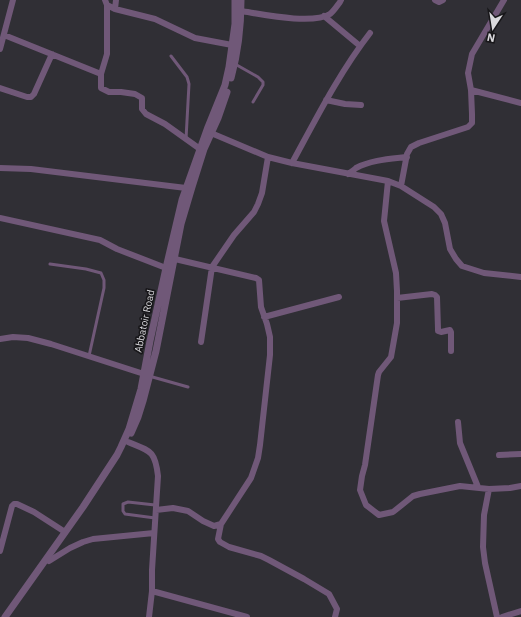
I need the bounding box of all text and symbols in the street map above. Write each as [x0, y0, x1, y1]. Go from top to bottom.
north arrow [473, 8, 513, 48]
text: N [486, 30, 496, 45]
street label: Abbatoir Road [131, 288, 157, 354]

